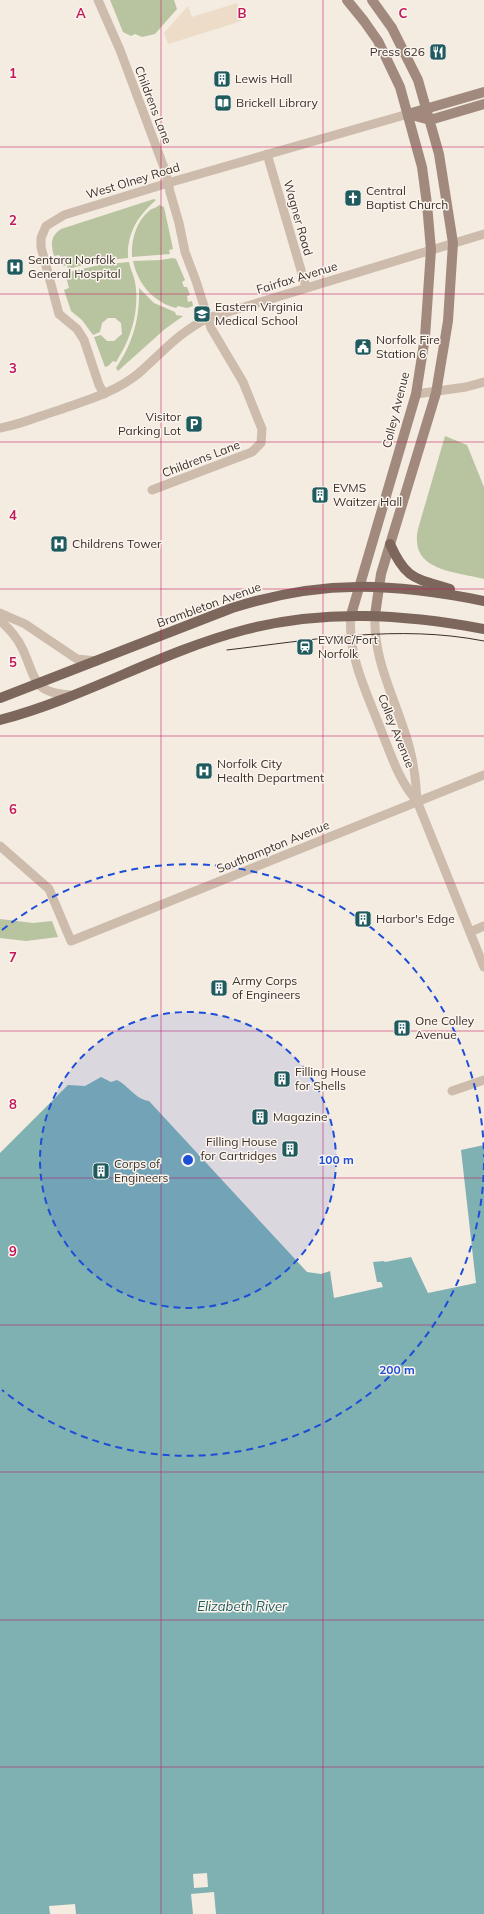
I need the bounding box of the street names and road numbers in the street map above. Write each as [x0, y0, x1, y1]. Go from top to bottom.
street label: Childrens Lane [132, 64, 175, 146]
street label: West Olney Road [84, 159, 181, 202]
street label: Wagner Road [281, 179, 316, 257]
street label: Fairfax Avenue [255, 258, 339, 297]
street label: Colley Avenue [379, 370, 412, 450]
street label: Childrens Lane [160, 437, 242, 480]
street label: Brambleton Avenue [155, 579, 263, 630]
street label: Colley Avenue [375, 692, 418, 770]
street label: Southampton Avenue [214, 817, 331, 876]

